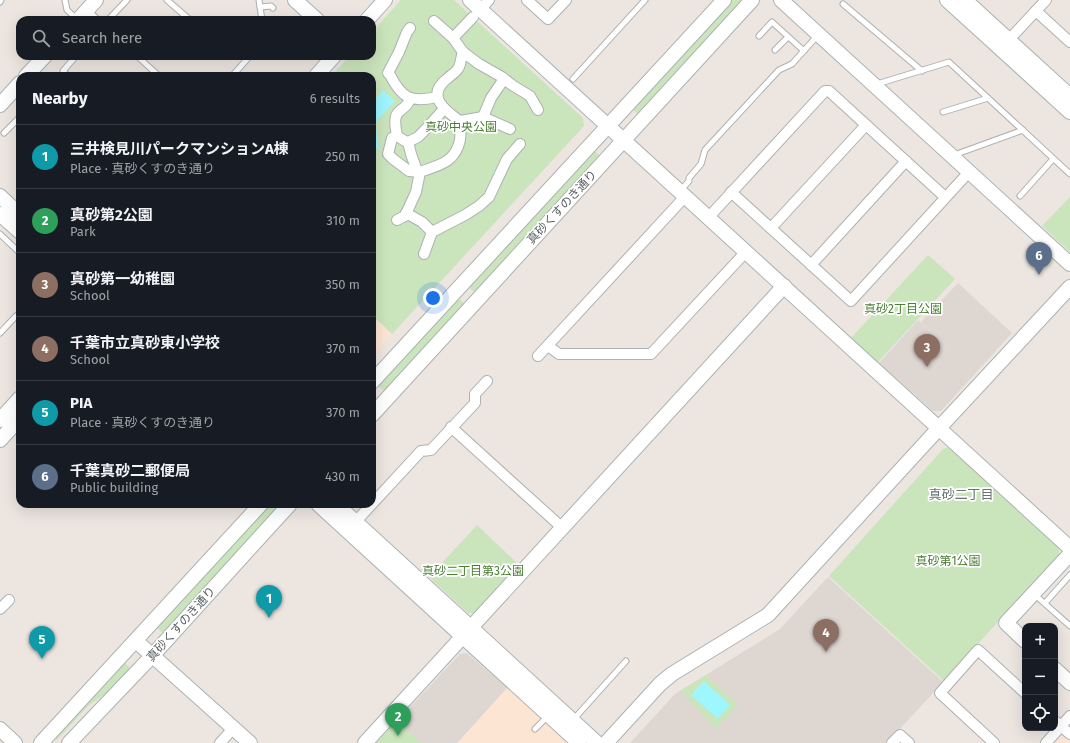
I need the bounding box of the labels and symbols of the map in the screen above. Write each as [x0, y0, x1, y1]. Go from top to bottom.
park label: 真砂中央公園 [425, 120, 497, 134]
street label: 真砂くすのき通り [524, 167, 600, 247]
pin: 6 [1026, 242, 1052, 275]
your location [423, 288, 443, 308]
park label: 真砂2丁目公園 [864, 302, 942, 316]
pin: 3 [914, 334, 940, 367]
district label: 真砂二丁目 [928, 487, 994, 502]
park label: 真砂第1公園 [915, 554, 981, 568]
park label: 真砂二丁目第3公園 [422, 564, 524, 578]
street label: 真砂くすのき通り [144, 584, 218, 664]
pin: 1 [256, 585, 282, 618]
pin: 4 [813, 619, 839, 652]
pin: 5 [29, 626, 55, 659]
pin: 2 [385, 703, 411, 736]

